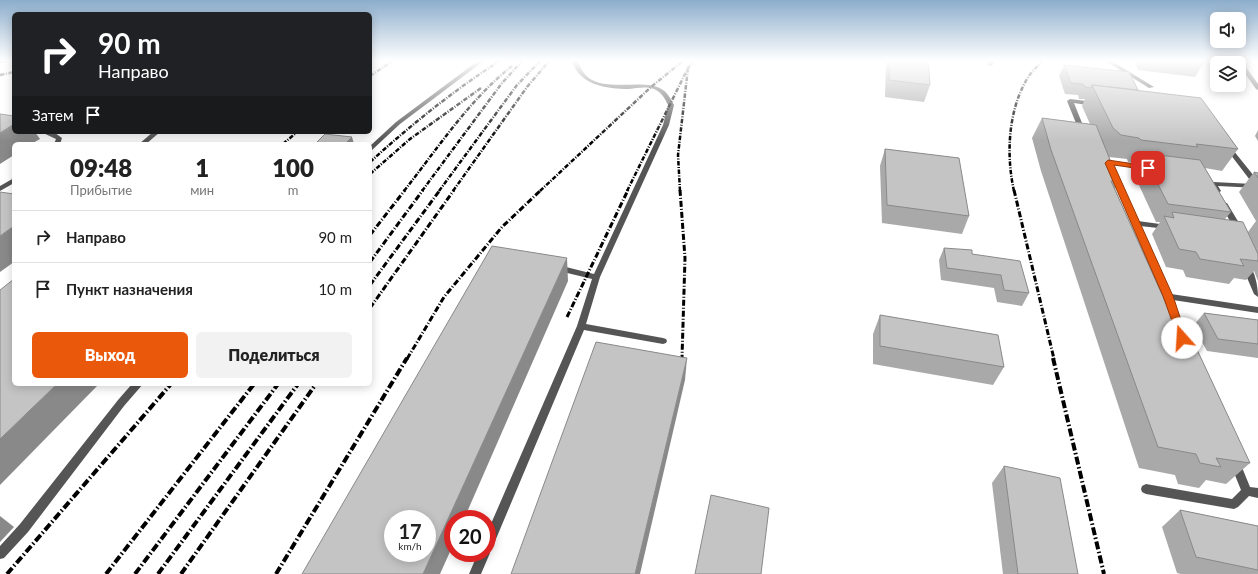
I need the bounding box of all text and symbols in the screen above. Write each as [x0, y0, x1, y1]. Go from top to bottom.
map controls [1210, 12, 1246, 92]
button: sound [1210, 12, 1246, 48]
text: 90 m [98, 26, 161, 60]
icon: right [32, 28, 84, 80]
button: layers [1210, 56, 1246, 92]
text: Направо [98, 60, 169, 82]
icon: arrive [82, 104, 104, 126]
text: Затем [32, 106, 74, 124]
pin [1131, 151, 1165, 185]
text: 09:48 [70, 153, 132, 182]
text: 1 [195, 153, 209, 182]
text: 100 [272, 153, 314, 182]
icon: arrive [1137, 157, 1159, 179]
text: Прибытие [70, 182, 132, 198]
text: мин [190, 182, 214, 198]
text: m [288, 182, 298, 198]
icon: right [32, 226, 54, 248]
text: Направо [66, 228, 126, 246]
text: 90 m [318, 228, 352, 246]
icon: arrive [32, 278, 54, 300]
text: Пункт назначения [66, 280, 193, 298]
text: 10 m [318, 280, 352, 298]
position arrow [1161, 317, 1203, 359]
button: Выход [32, 332, 188, 378]
button: Поделиться [196, 332, 352, 378]
speed limit sign: 20 [444, 510, 496, 562]
text: 17 [398, 519, 422, 543]
text: km/h [398, 540, 422, 552]

